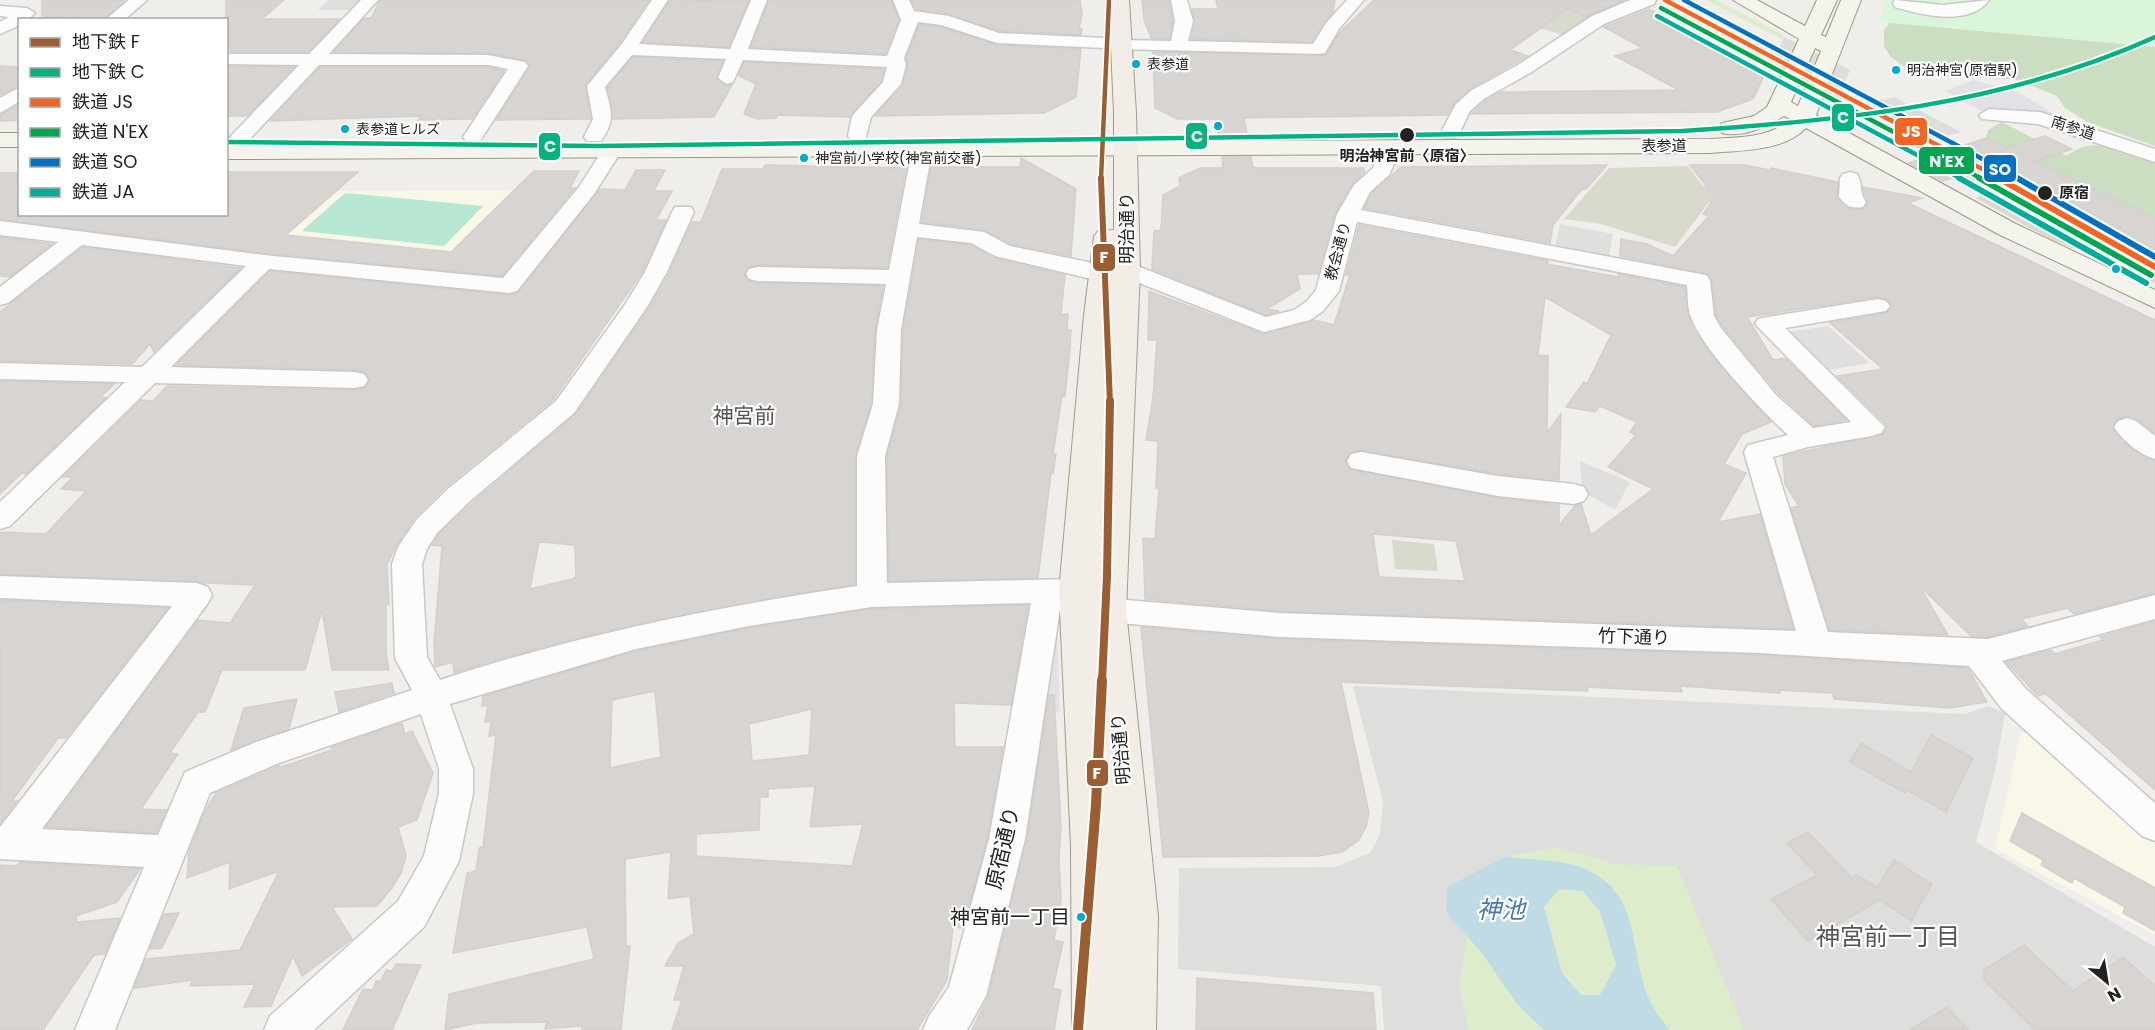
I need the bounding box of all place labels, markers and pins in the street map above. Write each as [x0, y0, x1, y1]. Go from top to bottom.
place label: 表参道 [1147, 54, 1189, 74]
marker: 表参道 [1130, 58, 1142, 70]
place label: 明治神宮(原宿駅) [1907, 60, 2018, 80]
marker: 明治神宮(原宿駅) [1890, 64, 1902, 76]
place label: 表参道ヒルズ [356, 119, 440, 139]
unlabelled marker [1212, 120, 1224, 132]
marker: 表参道ヒルズ [339, 123, 351, 135]
marker: 明治神宮前〈原宿〉 [1398, 126, 1416, 144]
place label: 明治神宮前〈原宿〉 [1339, 145, 1475, 166]
place label: 神宮前小学校(神宮前交番) [815, 148, 982, 168]
marker: 神宮前小学校(神宮前交番) [798, 152, 810, 164]
place label: 原宿 [2059, 182, 2089, 203]
marker: 原宿 [2036, 184, 2054, 202]
unlabelled marker [2110, 263, 2122, 275]
place label: 神宮前一丁目 [950, 903, 1070, 931]
marker: 神宮前一丁目 [1075, 911, 1087, 923]

